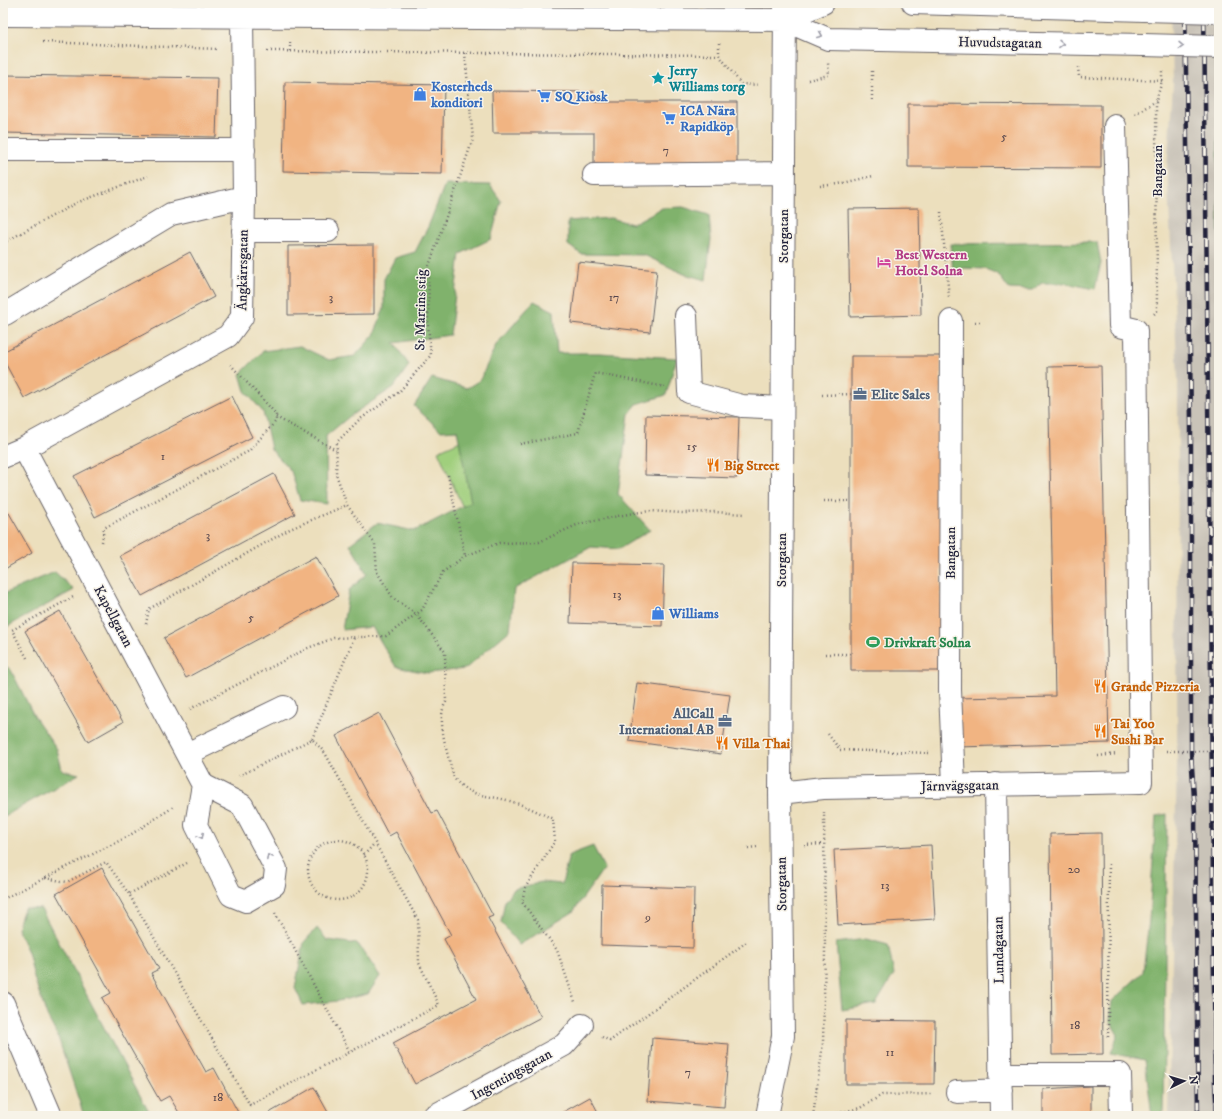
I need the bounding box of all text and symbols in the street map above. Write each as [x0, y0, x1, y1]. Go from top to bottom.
one-way arrow [816, 31, 823, 39]
street label: Huvudstagatan [958, 33, 1043, 53]
one-way arrow [1058, 40, 1064, 48]
one-way arrow [1178, 42, 1184, 50]
place label: Jerry Williams torg [667, 62, 746, 96]
place icon: Jerry Williams torg [650, 70, 666, 86]
place label: Kosterheds konditori [430, 78, 493, 112]
shop icon: Kosterheds konditori [412, 86, 428, 102]
supermarket icon: SQ Kiosk [536, 88, 552, 104]
place label: SQ Kiosk [555, 88, 609, 106]
place label: ICA Nära Rapidköp [680, 102, 736, 136]
supermarket icon: ICA Nära Rapidköp [661, 110, 677, 126]
house number: 5 [1001, 129, 1007, 144]
house number: 7 [663, 143, 669, 158]
street label: Bangatan [1149, 144, 1167, 197]
street label: Storgatan [775, 208, 793, 263]
street label: Ängkärrsgatan [233, 228, 253, 311]
place label: Best Western Hotel Solna [895, 246, 968, 280]
hotel icon: Best Western Hotel Solna [876, 254, 892, 270]
street label: St Martins stig [411, 269, 431, 351]
house number: 3 [329, 290, 333, 305]
house number: 17 [609, 290, 619, 305]
office icon: Elite Sales [852, 386, 868, 402]
place label: Elite Sales [871, 386, 930, 404]
house number: 15 [687, 439, 697, 454]
house number: 1 [161, 449, 165, 464]
restaurant icon: Big Street [705, 457, 721, 473]
place label: Big Street [724, 457, 780, 475]
street label: Bangatan [942, 526, 960, 579]
house number: 3 [206, 528, 210, 543]
street label: Storgatan [773, 532, 791, 587]
street label: Kapellgatan [89, 582, 137, 651]
house number: 13 [613, 587, 621, 602]
shop icon: Williams [650, 605, 666, 621]
place label: Williams [668, 605, 719, 623]
house number: 5 [248, 610, 254, 625]
sports icon: Drivkraft Solna [865, 634, 881, 650]
place label: Drivkraft Solna [884, 634, 972, 652]
restaurant icon: Grande Pizzeria [1092, 678, 1108, 694]
place label: Grande Pizzeria [1111, 678, 1200, 696]
place label: AllCall International AB [619, 705, 715, 739]
office icon: AllCall International AB [717, 713, 733, 729]
place label: Tai Yoo Sushi Bar [1110, 715, 1165, 749]
restaurant icon: Tai Yoo Sushi Bar [1092, 723, 1108, 739]
restaurant icon: Villa Thai [714, 735, 730, 751]
place label: Villa Thai [732, 735, 791, 753]
street label: Järnvägsgatan [919, 776, 1000, 796]
one-way arrow [197, 832, 204, 839]
one-way arrow [267, 853, 274, 861]
street label: Storgatan [773, 856, 791, 911]
house number: 20 [1068, 862, 1080, 877]
house number: 13 [881, 878, 889, 893]
house number: 9 [644, 910, 651, 925]
street label: Lundagatan [989, 915, 1009, 984]
house number: 18 [1070, 1018, 1080, 1033]
street label: Ingentingsgatan [468, 1045, 556, 1105]
house number: 11 [886, 1045, 894, 1060]
north arrow [1164, 1061, 1204, 1101]
house number: 7 [685, 1065, 691, 1080]
text: N [1186, 1075, 1200, 1085]
house number: 18 [213, 1090, 223, 1105]

